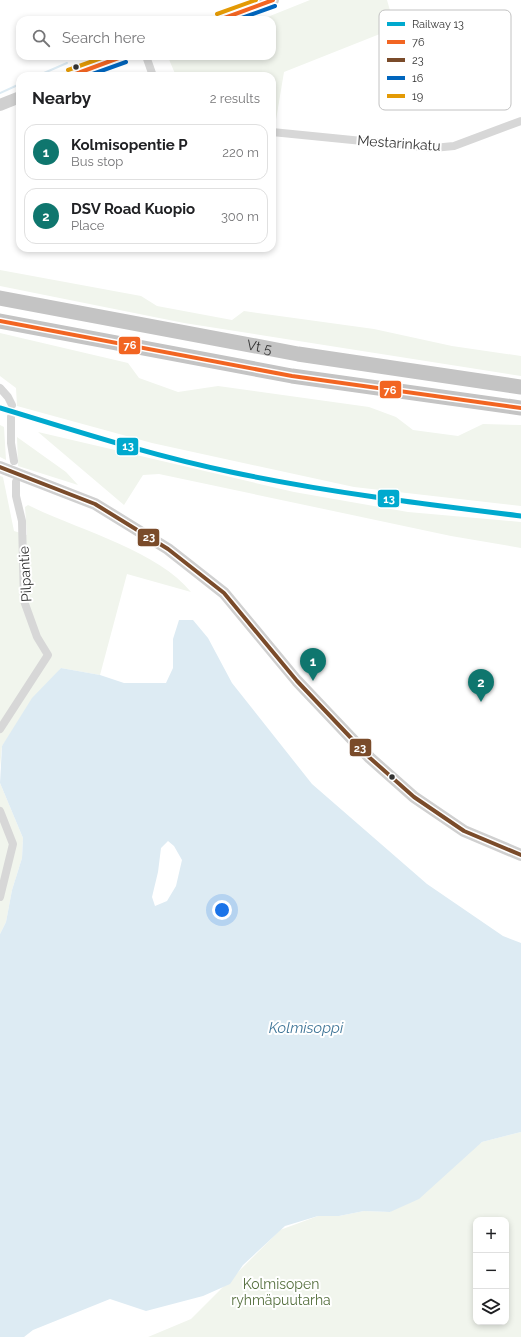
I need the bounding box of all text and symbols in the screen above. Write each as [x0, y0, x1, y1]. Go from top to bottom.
legend [379, 10, 511, 110]
search box [16, 16, 276, 60]
text: Railway 13 [412, 18, 464, 31]
icon: search [30, 27, 52, 49]
text: Search here [62, 29, 145, 47]
text: 76 [412, 36, 425, 49]
text: 23 [412, 54, 424, 67]
unlabelled marker [71, 62, 81, 72]
text: 16 [412, 72, 424, 85]
text: Nearby [32, 88, 91, 108]
text: 19 [412, 90, 423, 103]
text: 2 results [210, 91, 260, 106]
street label: Mestarinkatu [357, 132, 441, 154]
text: Kolmisopentie P [71, 136, 188, 154]
text: 1 [43, 145, 49, 160]
text: 220 m [222, 145, 259, 160]
text: Bus stop [71, 154, 123, 169]
text: DSV Road Kuopio [71, 200, 195, 218]
text: 2 [42, 209, 50, 224]
text: 300 m [221, 209, 259, 224]
text: Place [71, 218, 104, 233]
line badge: 76 [118, 336, 141, 355]
street label: Vt 5 [246, 337, 274, 357]
text: 76 [124, 339, 137, 352]
line badge: 76 [379, 380, 402, 399]
text: 76 [384, 384, 397, 397]
line badge: 13 [116, 437, 139, 456]
text: 13 [122, 440, 134, 453]
line badge: 13 [377, 489, 400, 508]
text: 13 [383, 493, 395, 506]
line badge: 23 [137, 528, 160, 547]
text: 23 [143, 531, 155, 544]
street label: Pilpantie [16, 546, 34, 602]
pin: 1 [300, 648, 326, 681]
pin: 2 [468, 669, 494, 702]
line badge: 23 [349, 738, 372, 757]
text: 23 [354, 742, 366, 755]
unlabelled marker [387, 772, 397, 782]
your location [212, 900, 232, 920]
water label: Kolmisoppi [269, 1019, 344, 1037]
map controls [473, 1217, 509, 1325]
button: + [473, 1217, 509, 1253]
button: − [473, 1253, 509, 1289]
park label: Kolmisopen ryhmäpuutarha [231, 1276, 331, 1308]
button: layers [473, 1289, 509, 1325]

